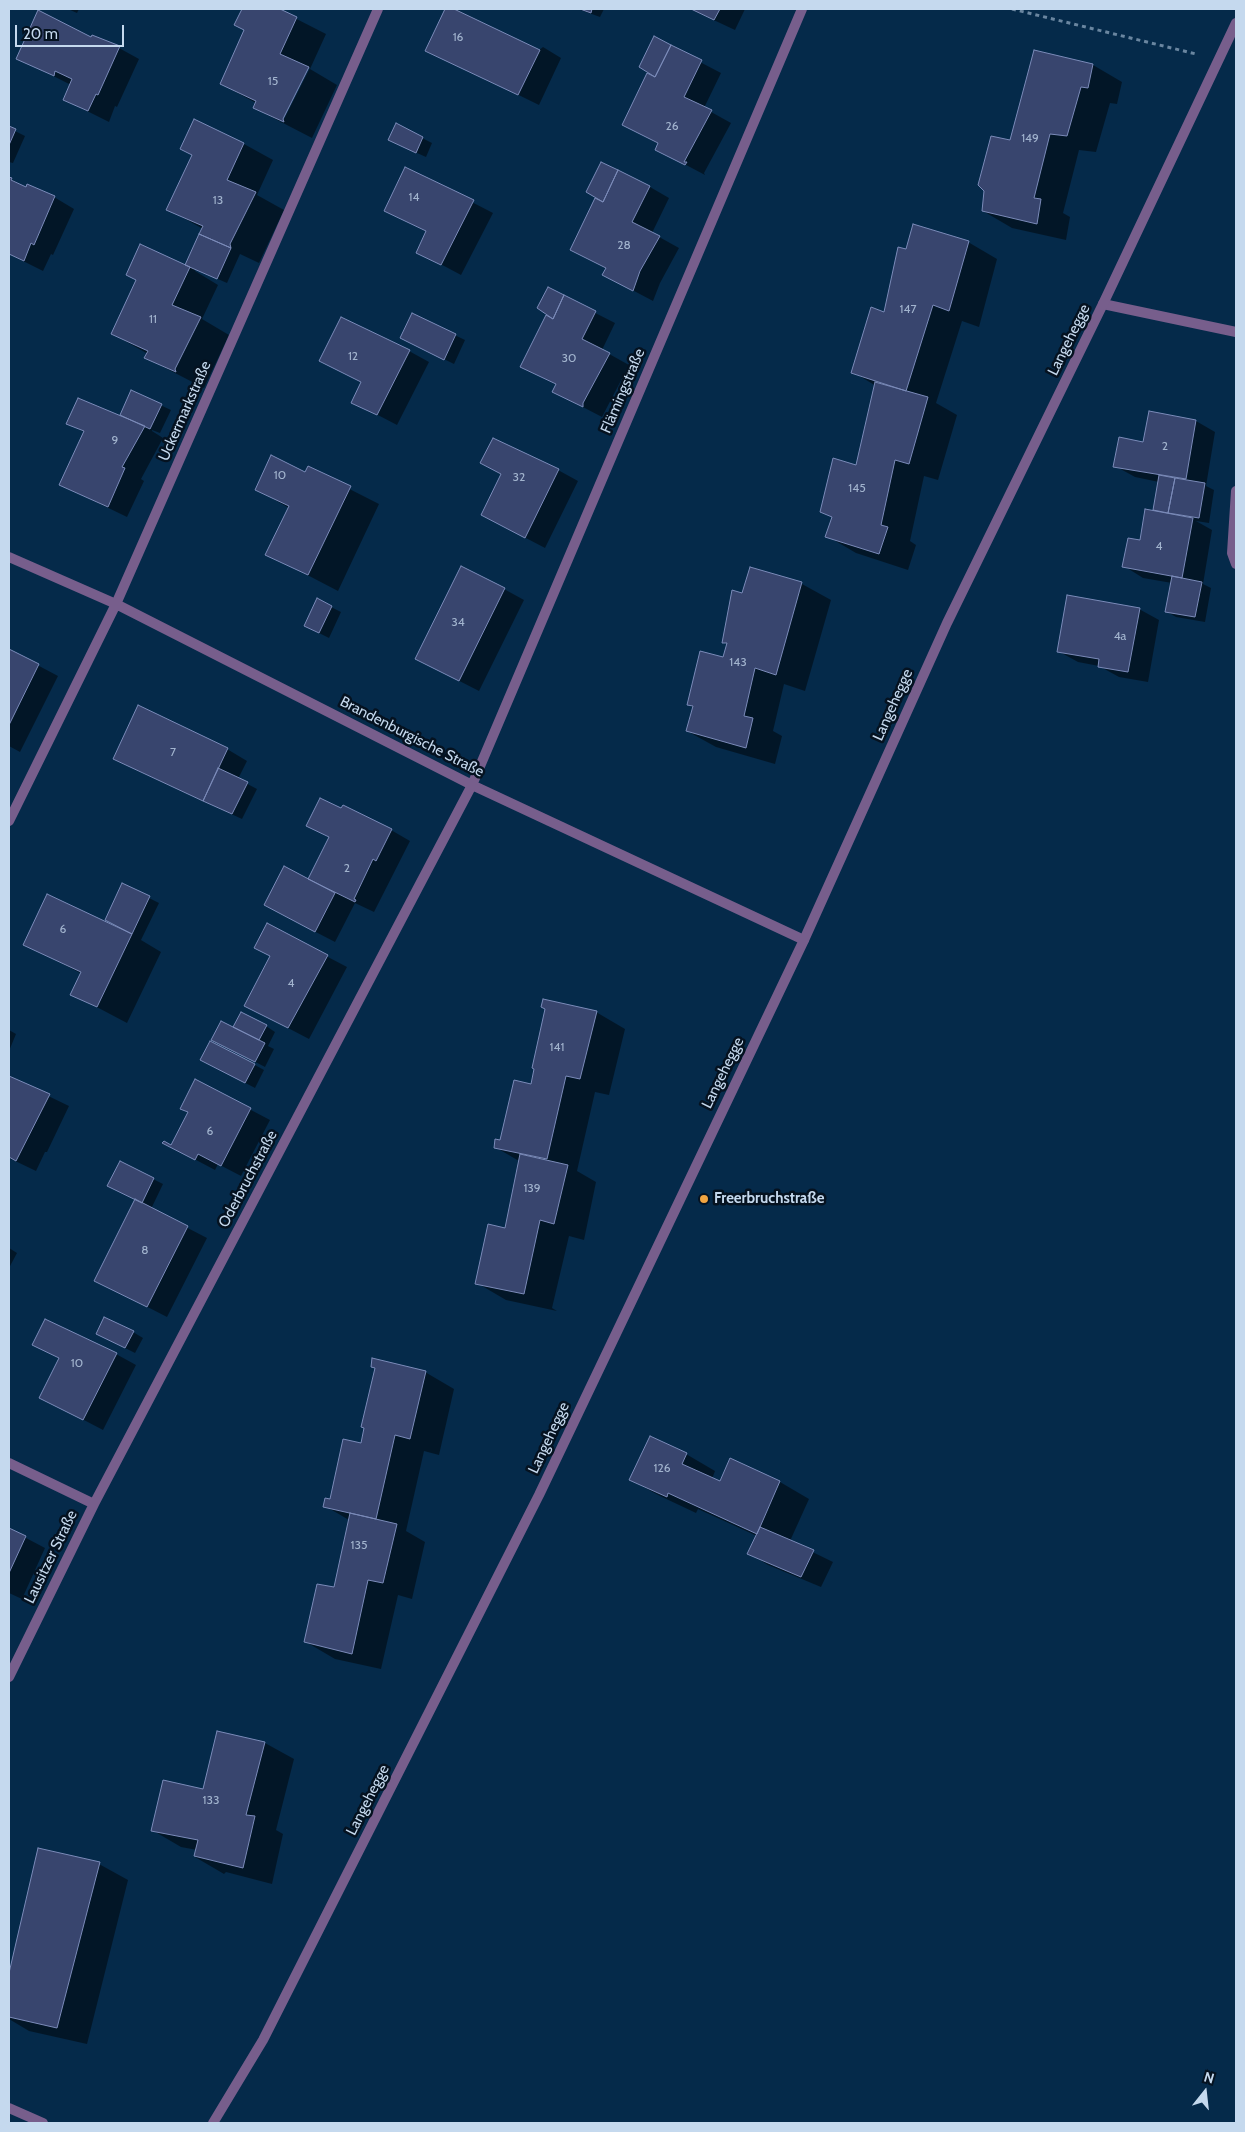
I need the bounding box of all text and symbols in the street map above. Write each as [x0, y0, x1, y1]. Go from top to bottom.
scale bar [18, 15, 126, 47]
text: 20 m [23, 25, 58, 43]
house number: 16 [453, 30, 463, 44]
house number: 15 [268, 74, 278, 88]
house number: 26 [665, 119, 679, 133]
house number: 149 [1021, 131, 1039, 145]
house number: 14 [409, 190, 419, 204]
house number: 13 [213, 193, 223, 207]
house number: 28 [617, 238, 631, 252]
house number: 147 [900, 302, 916, 316]
street label: Langehegge [1044, 302, 1094, 378]
house number: 11 [149, 312, 157, 326]
street label: Flämingstraße [597, 346, 649, 436]
house number: 12 [348, 349, 358, 363]
house number: 30 [562, 351, 576, 365]
street label: Uckermarkstraße [155, 358, 215, 464]
house number: 9 [112, 433, 118, 447]
house number: 2 [1162, 439, 1168, 453]
house number: 10 [274, 468, 286, 482]
house number: 32 [513, 470, 525, 484]
house number: 145 [848, 481, 866, 495]
house number: 4 [1156, 539, 1162, 553]
house number: 34 [451, 615, 465, 629]
house number: 4a [1114, 629, 1126, 643]
house number: 143 [729, 655, 747, 669]
street label: Langehegge [869, 666, 917, 744]
street label: Brandenburgische Straße [337, 693, 487, 781]
house number: 7 [170, 745, 176, 759]
house number: 2 [344, 861, 350, 875]
house number: 6 [60, 922, 66, 936]
house number: 4 [288, 976, 294, 990]
street label: Langehegge [698, 1035, 748, 1111]
house number: 141 [550, 1040, 564, 1054]
house number: 6 [207, 1124, 213, 1138]
street label: Oderbruchstraße [215, 1127, 281, 1231]
house number: 139 [523, 1181, 541, 1195]
place label: Freerbruchstraße [714, 1190, 824, 1208]
marker: Freerbruchstraße [698, 1193, 710, 1205]
house number: 8 [141, 1243, 149, 1257]
house number: 10 [71, 1356, 83, 1370]
street label: Langehegge [525, 1399, 573, 1477]
house number: 126 [653, 1461, 671, 1475]
street label: Lausitzer Straße [21, 1507, 81, 1607]
house number: 135 [351, 1538, 367, 1552]
street label: Langehegge [343, 1762, 393, 1838]
house number: 133 [203, 1793, 219, 1807]
north arrow [1180, 2067, 1230, 2117]
text: N [1202, 2068, 1216, 2088]

